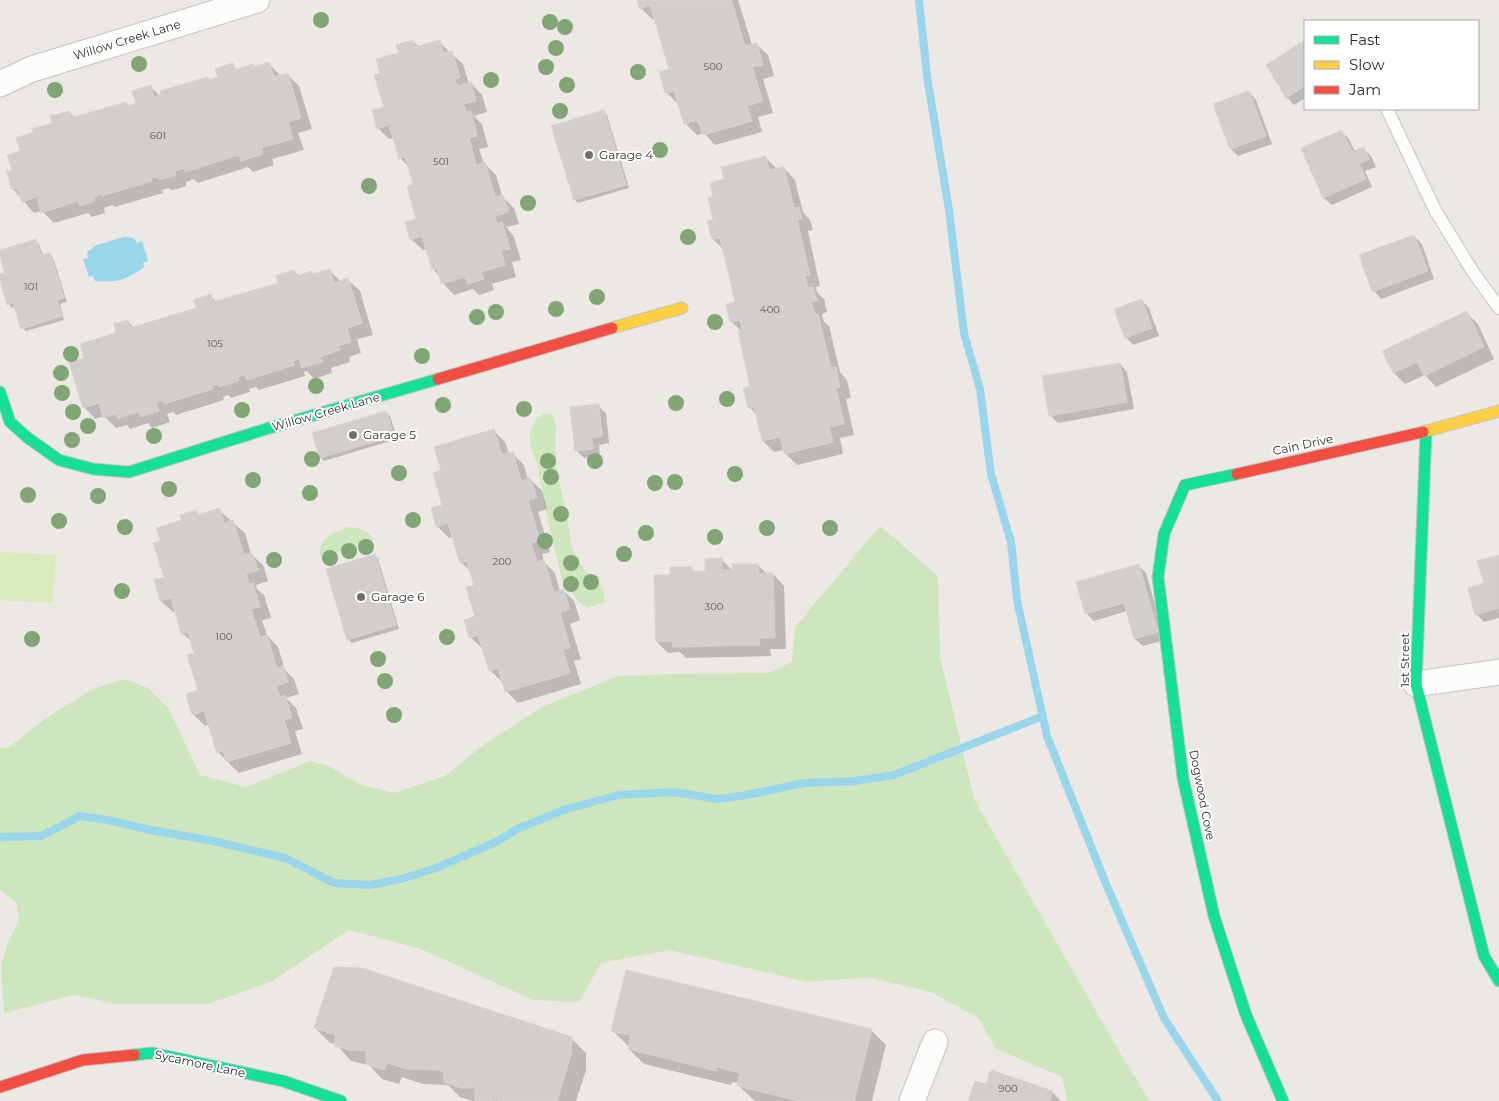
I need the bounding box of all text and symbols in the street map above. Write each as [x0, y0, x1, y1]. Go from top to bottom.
street label: Willow Creek Lane [71, 16, 182, 63]
legend [1304, 20, 1479, 110]
text: Fast [1349, 30, 1380, 49]
text: Slow [1349, 55, 1385, 74]
house number: 500 [704, 60, 723, 73]
text: Jam [1348, 80, 1381, 99]
house number: 601 [150, 129, 166, 142]
place label: Garage 4 [599, 147, 653, 162]
marker: Garage 4 [583, 149, 595, 161]
house number: 501 [433, 155, 449, 168]
house number: 101 [24, 280, 38, 293]
house number: 400 [760, 303, 780, 316]
house number: 105 [207, 337, 223, 350]
street label: Willow Creek Lane [270, 389, 381, 434]
place label: Garage 5 [363, 427, 416, 442]
marker: Garage 5 [347, 429, 359, 441]
street label: Cain Drive [1271, 431, 1334, 458]
house number: 200 [493, 555, 512, 568]
place label: Garage 6 [371, 589, 425, 604]
marker: Garage 6 [355, 591, 367, 603]
house number: 300 [705, 600, 724, 613]
house number: 100 [216, 630, 233, 643]
street label: 1st Street [1397, 633, 1412, 687]
street label: Dogwood Cove [1186, 749, 1219, 841]
street label: Sycamore Lane [153, 1047, 247, 1080]
house number: 900 [998, 1082, 1018, 1095]

